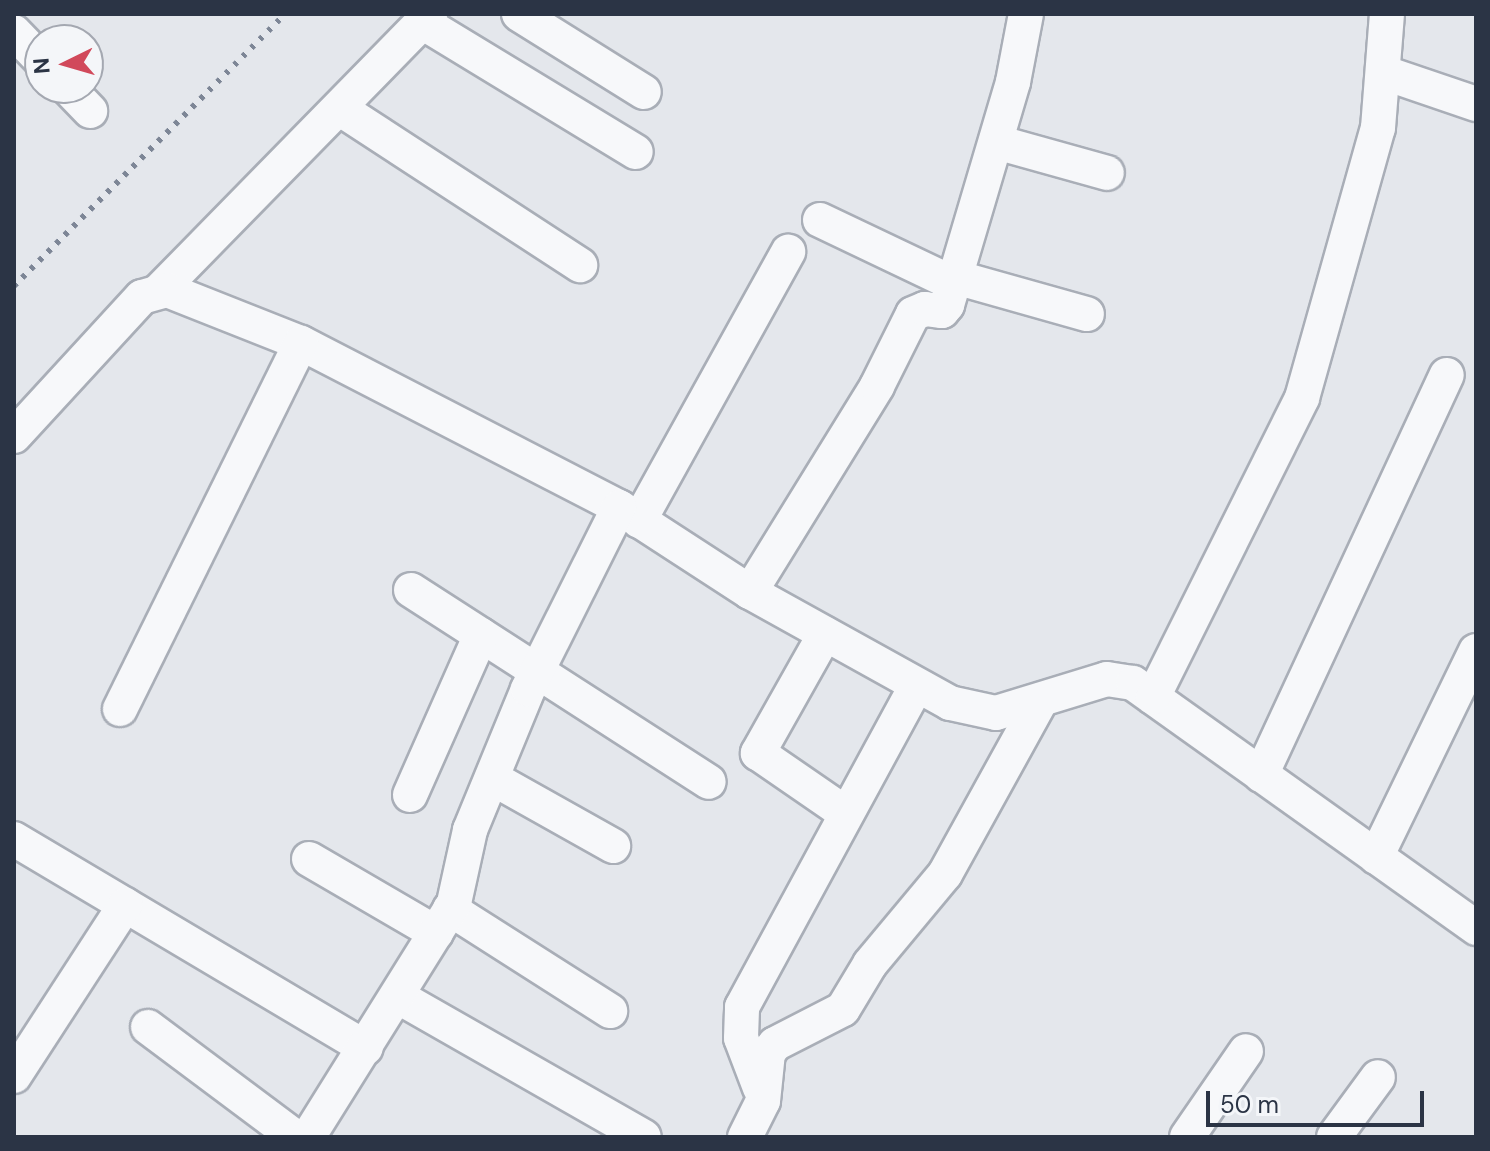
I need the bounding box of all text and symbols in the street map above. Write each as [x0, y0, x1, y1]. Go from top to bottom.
north arrow [24, 24, 104, 104]
text: N [26, 57, 57, 75]
scale bar [1210, 1075, 1428, 1125]
text: 50 m [1220, 1089, 1279, 1120]

